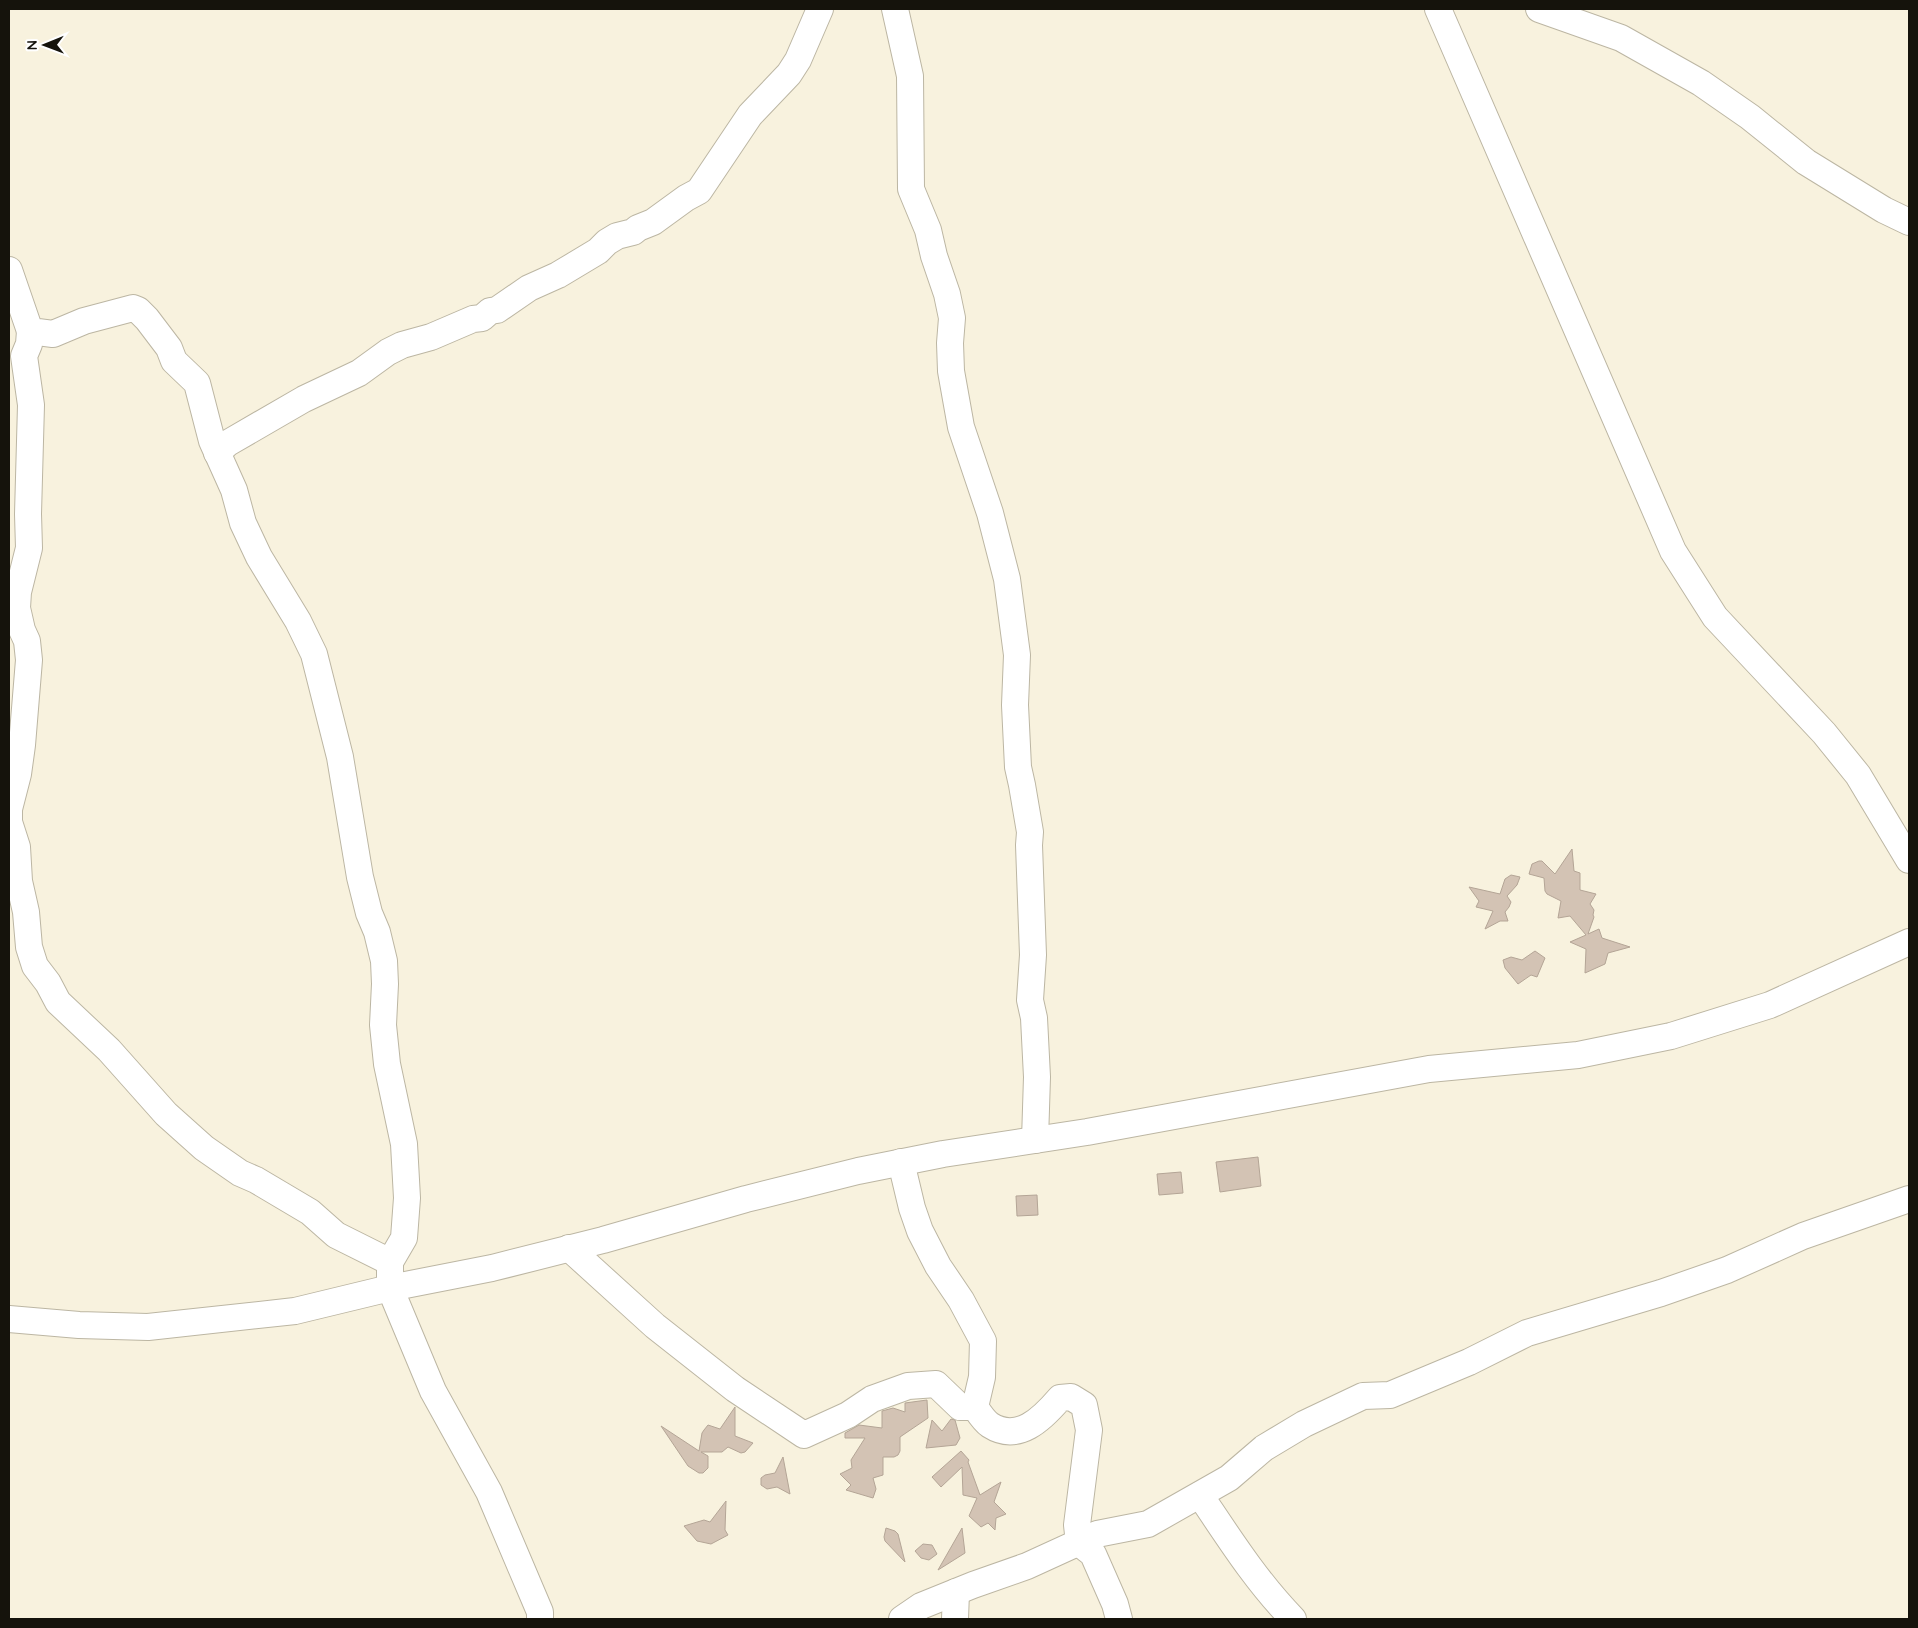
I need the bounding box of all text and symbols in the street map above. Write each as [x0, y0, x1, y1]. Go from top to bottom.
north arrow [20, 20, 70, 70]
text: N [23, 40, 41, 51]

